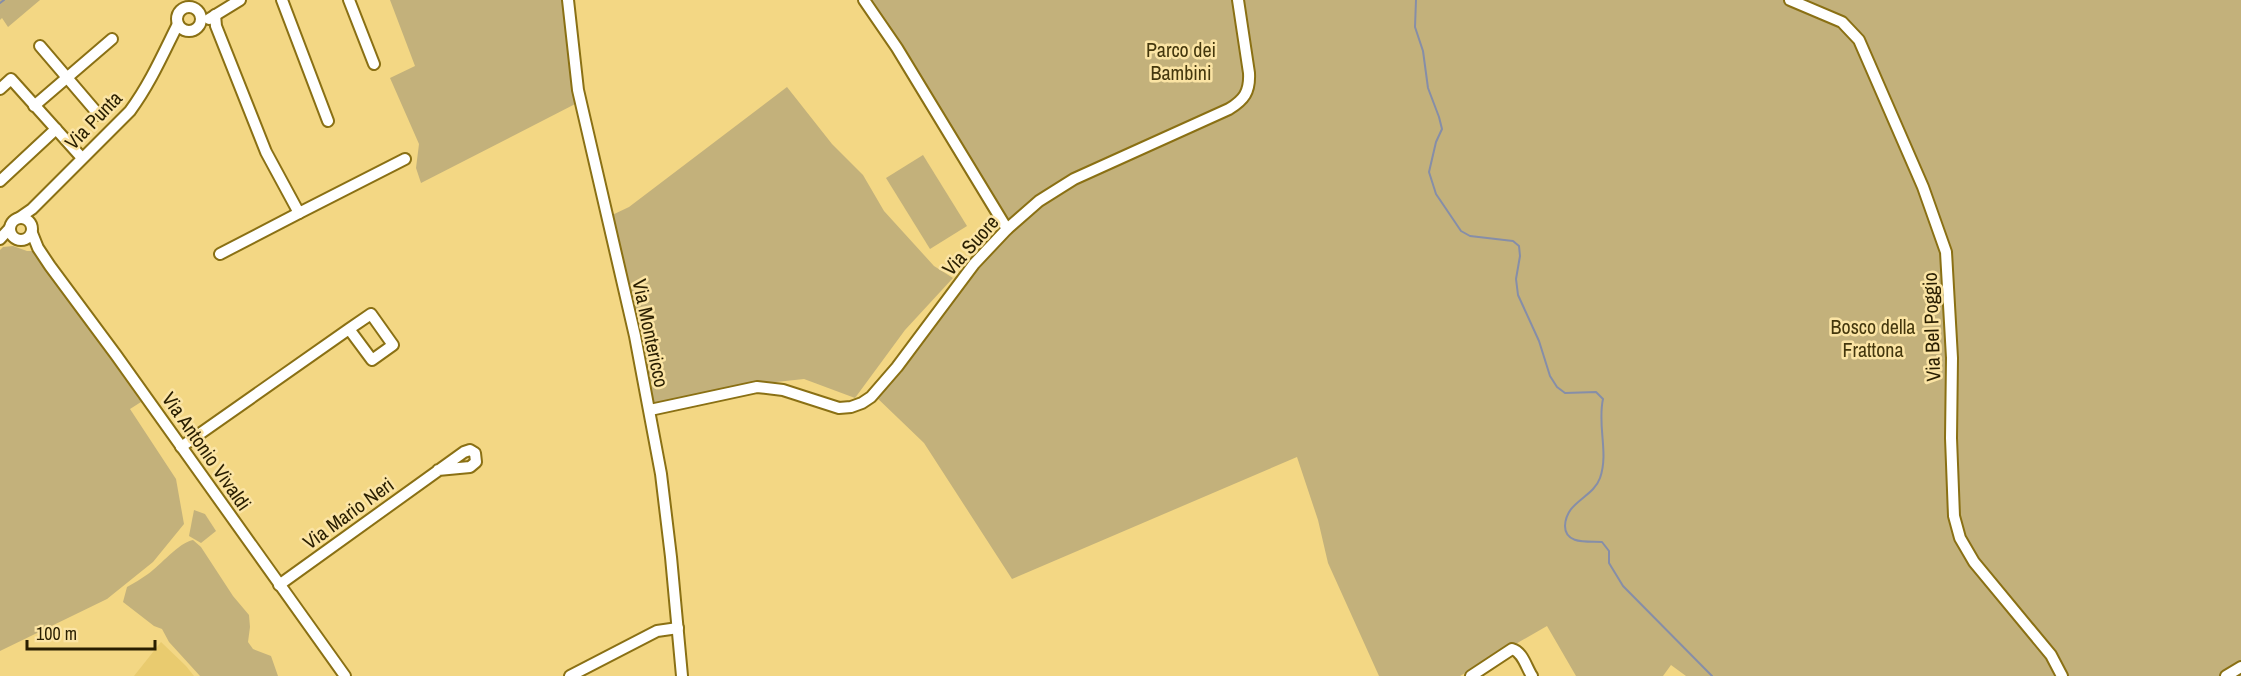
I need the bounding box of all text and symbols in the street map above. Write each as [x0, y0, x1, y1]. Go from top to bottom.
park label: Parco dei Bambini [1146, 36, 1216, 86]
street label: Via Punta [58, 85, 128, 155]
street label: Via Suore [936, 209, 1004, 281]
street label: Via Bel Poggio [1916, 272, 1946, 382]
street label: Via Montericco [626, 276, 676, 390]
park label: Bosco della Frattona [1831, 313, 1915, 363]
street label: Via Antonio Vivaldi [156, 386, 258, 516]
street label: Via Mario Neri [297, 471, 399, 555]
scale bar [27, 613, 154, 651]
text: 100 m [36, 621, 77, 646]

